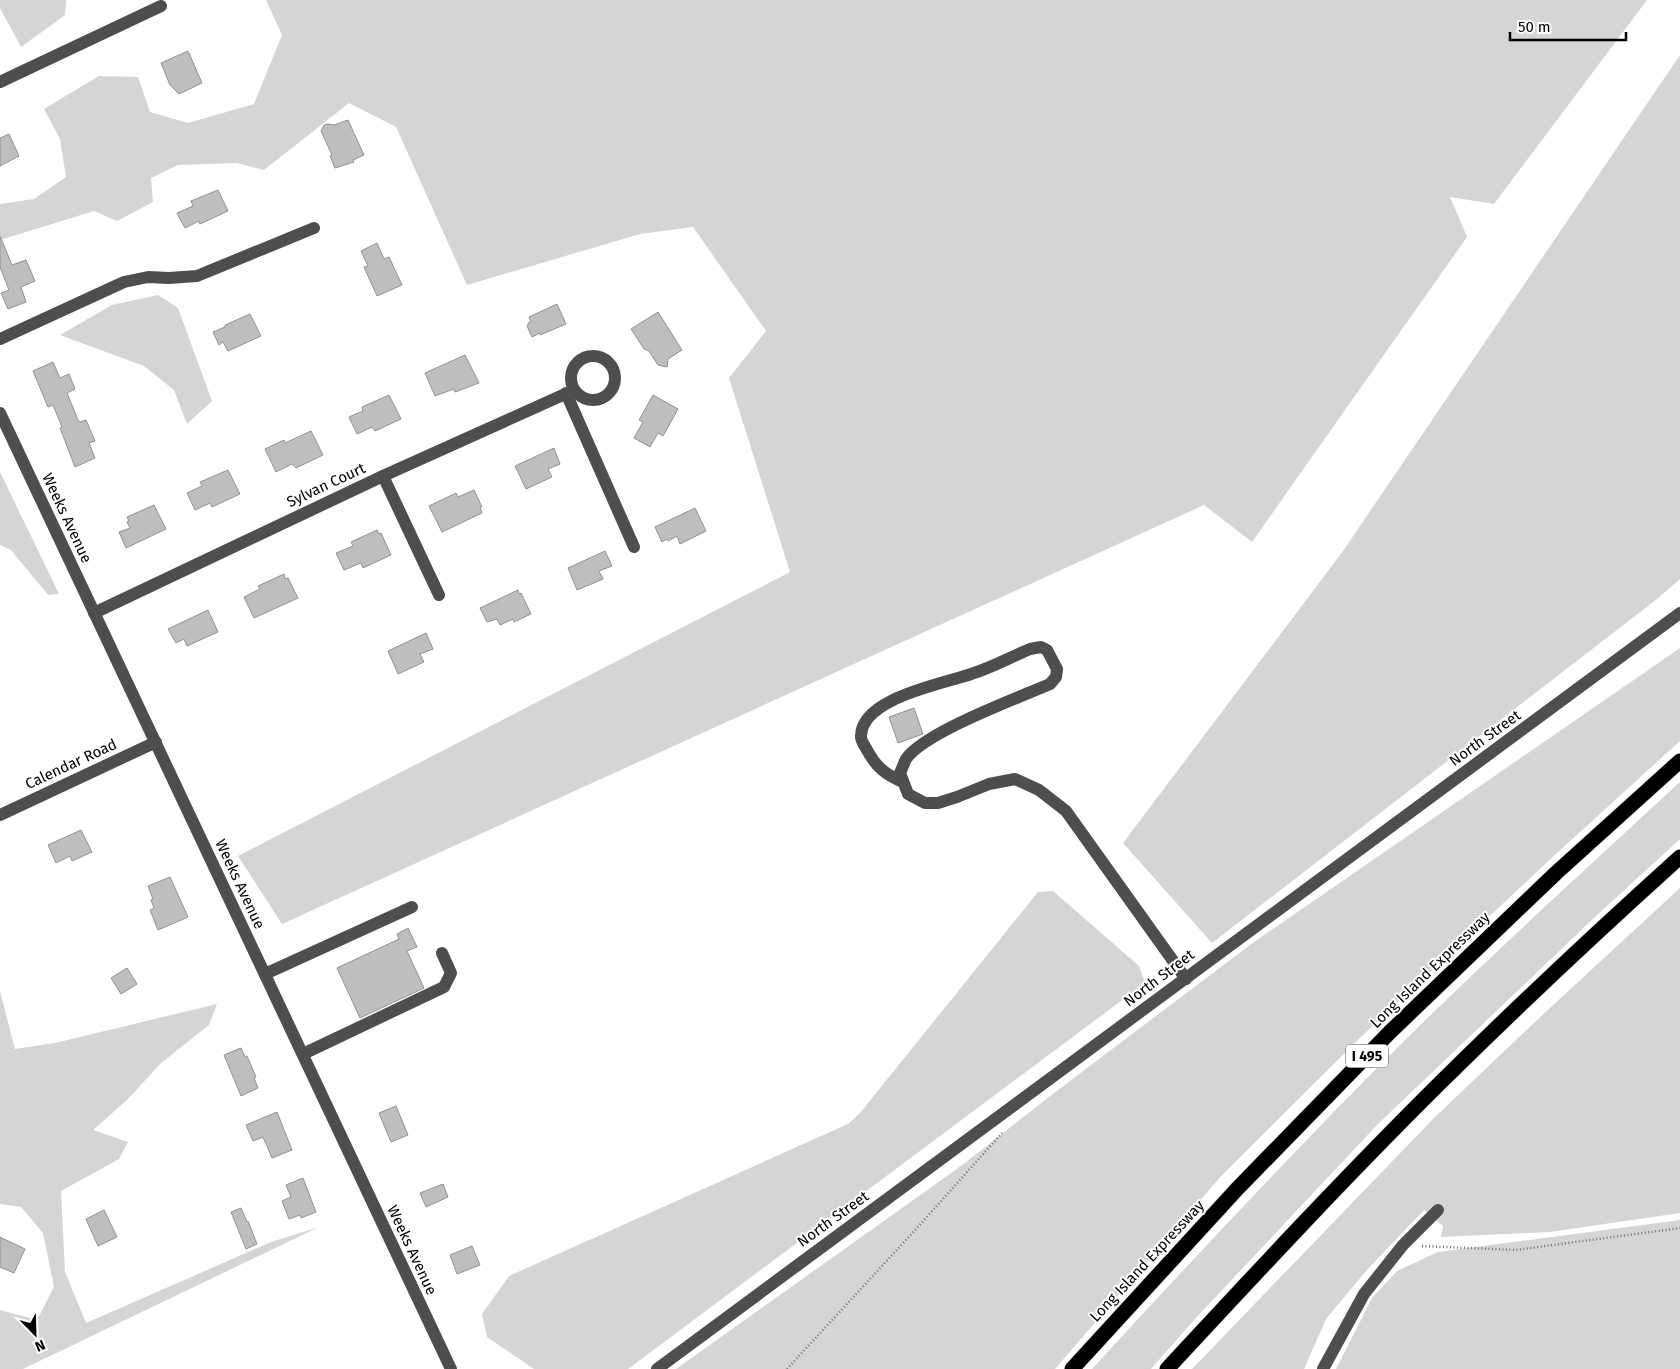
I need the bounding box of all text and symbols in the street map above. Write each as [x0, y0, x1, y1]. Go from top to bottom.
scale bar [1510, 10, 1626, 42]
text: 50 m [1518, 18, 1551, 36]
street label: Sylvan Court [284, 459, 369, 511]
street label: Weeks Avenue [38, 470, 96, 566]
street label: North Street [1446, 706, 1525, 770]
street label: Calendar Road [22, 735, 120, 793]
street label: Weeks Avenue [211, 836, 269, 932]
street label: Long Island Expressway [1366, 908, 1494, 1032]
street label: North Street [1120, 945, 1198, 1010]
road number: I 495 [1346, 1044, 1388, 1068]
street label: North Street [794, 1187, 873, 1251]
street label: Long Island Expressway [1086, 1196, 1208, 1325]
street label: Weeks Avenue [383, 1202, 441, 1298]
north arrow [10, 1309, 60, 1359]
text: N [32, 1336, 47, 1355]

